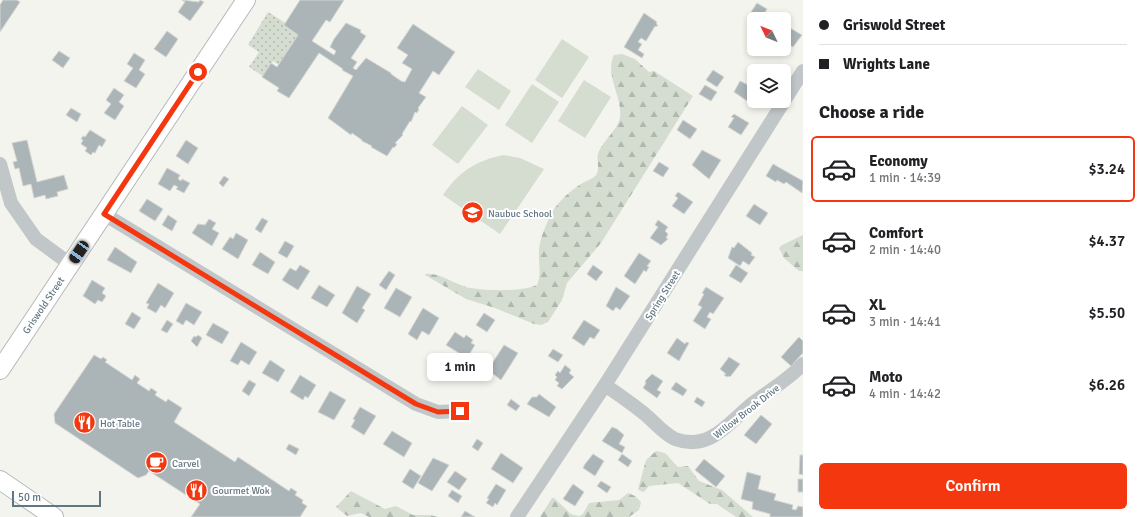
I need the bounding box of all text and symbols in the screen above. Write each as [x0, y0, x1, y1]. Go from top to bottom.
north arrow [747, 12, 791, 56]
map controls [747, 12, 791, 108]
text: Griswold Street [843, 16, 945, 34]
text: Wrights Lane [843, 55, 930, 73]
route start [189, 63, 207, 81]
button: layers [747, 64, 791, 108]
text: Choose a ride [819, 101, 924, 123]
icon: car [821, 151, 857, 187]
text: Economy [869, 152, 928, 170]
text: $3.24 [1088, 160, 1125, 178]
text: 1 min · 14:39 [869, 170, 941, 186]
school or university icon: Naubuc School [459, 200, 485, 226]
place label: Naubuc School [488, 208, 552, 220]
icon: car [821, 223, 857, 259]
text: Comfort [869, 224, 923, 242]
text: $4.37 [1088, 232, 1125, 250]
car [67, 239, 91, 265]
text: 2 min · 14:40 [869, 242, 941, 258]
street label: Spring Street [643, 268, 683, 323]
street label: Griswold Street [20, 274, 68, 336]
icon: car [821, 295, 857, 331]
text: XL [869, 296, 886, 314]
text: $5.50 [1088, 304, 1125, 322]
text: 3 min · 14:41 [869, 314, 941, 330]
callout: 1 min [427, 353, 493, 381]
text: 1 min [444, 359, 476, 375]
icon: car [821, 367, 857, 403]
text: Moto [869, 368, 903, 386]
text: $6.26 [1088, 376, 1125, 394]
street label: Willow Brook Drive [711, 382, 782, 441]
text: 4 min · 14:42 [869, 386, 941, 402]
route end [451, 402, 469, 420]
restaurant icon: Hot Table [72, 410, 98, 436]
place label: Hot Table [100, 418, 140, 430]
cafe icon: Carvel [143, 450, 169, 476]
place label: Carvel [172, 458, 199, 470]
button: Confirm [819, 463, 1127, 509]
restaurant icon: Gourmet Wok [184, 477, 210, 503]
place label: Gourmet Wok [212, 485, 270, 497]
scale bar [12, 489, 101, 508]
text: 50 m [18, 491, 41, 504]

